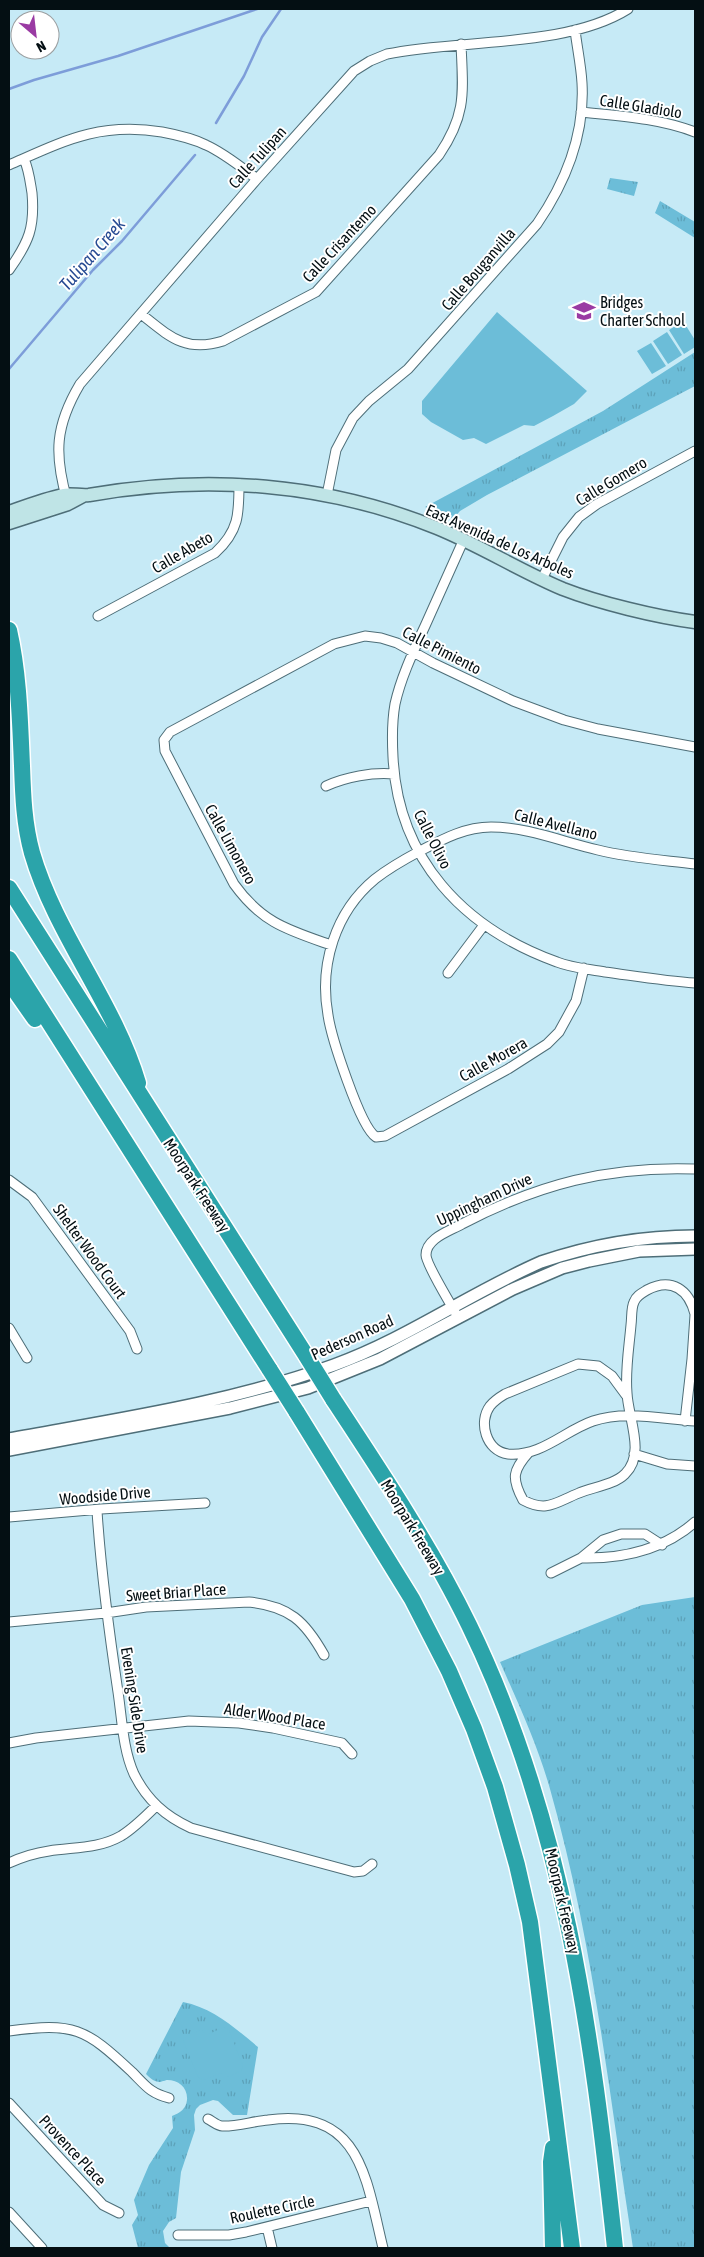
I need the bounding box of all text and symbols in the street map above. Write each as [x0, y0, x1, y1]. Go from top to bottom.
north arrow [10, 10, 60, 60]
text: N [34, 37, 49, 55]
street label: Calle Gladiolo [599, 91, 683, 121]
street label: Calle Tulipan [225, 122, 290, 192]
street label: Calle Crisantemo [298, 200, 380, 286]
water label: Tulipan Creek [55, 213, 130, 295]
street label: Calle Bouganvilla [437, 224, 519, 315]
place label: Bridges Charter School [600, 293, 686, 329]
school or university icon: Bridges Charter School [571, 298, 597, 324]
street label: Calle Gomero [572, 453, 650, 509]
street label: East Avenida de Los Arboles [423, 500, 577, 582]
street label: Calle Abeto [148, 527, 216, 577]
street label: Calle Pimiento [400, 623, 484, 677]
street label: Calle Limonero [202, 801, 260, 887]
street label: Calle Avellano [513, 805, 599, 843]
street label: Calle Olivo [411, 807, 455, 871]
street label: Calle Morera [456, 1033, 530, 1085]
street label: Moorpark Freeway [159, 1135, 234, 1236]
street label: Uppingham Drive [434, 1169, 535, 1230]
street label: Shelter Wood Court [50, 1200, 130, 1302]
street label: Pederson Road [308, 1311, 396, 1363]
street label: Moorpark Freeway [377, 1476, 449, 1579]
street label: Woodside Drive [59, 1482, 151, 1508]
street label: Sweet Briar Place [125, 1580, 227, 1604]
street label: Evening Side Drive [117, 1646, 152, 1755]
street label: Alder Wood Place [223, 1699, 327, 1733]
street label: Moorpark Freeway [541, 1846, 584, 1956]
street label: Provence Place [36, 2111, 110, 2189]
street label: Roulette Circle [228, 2191, 316, 2227]

